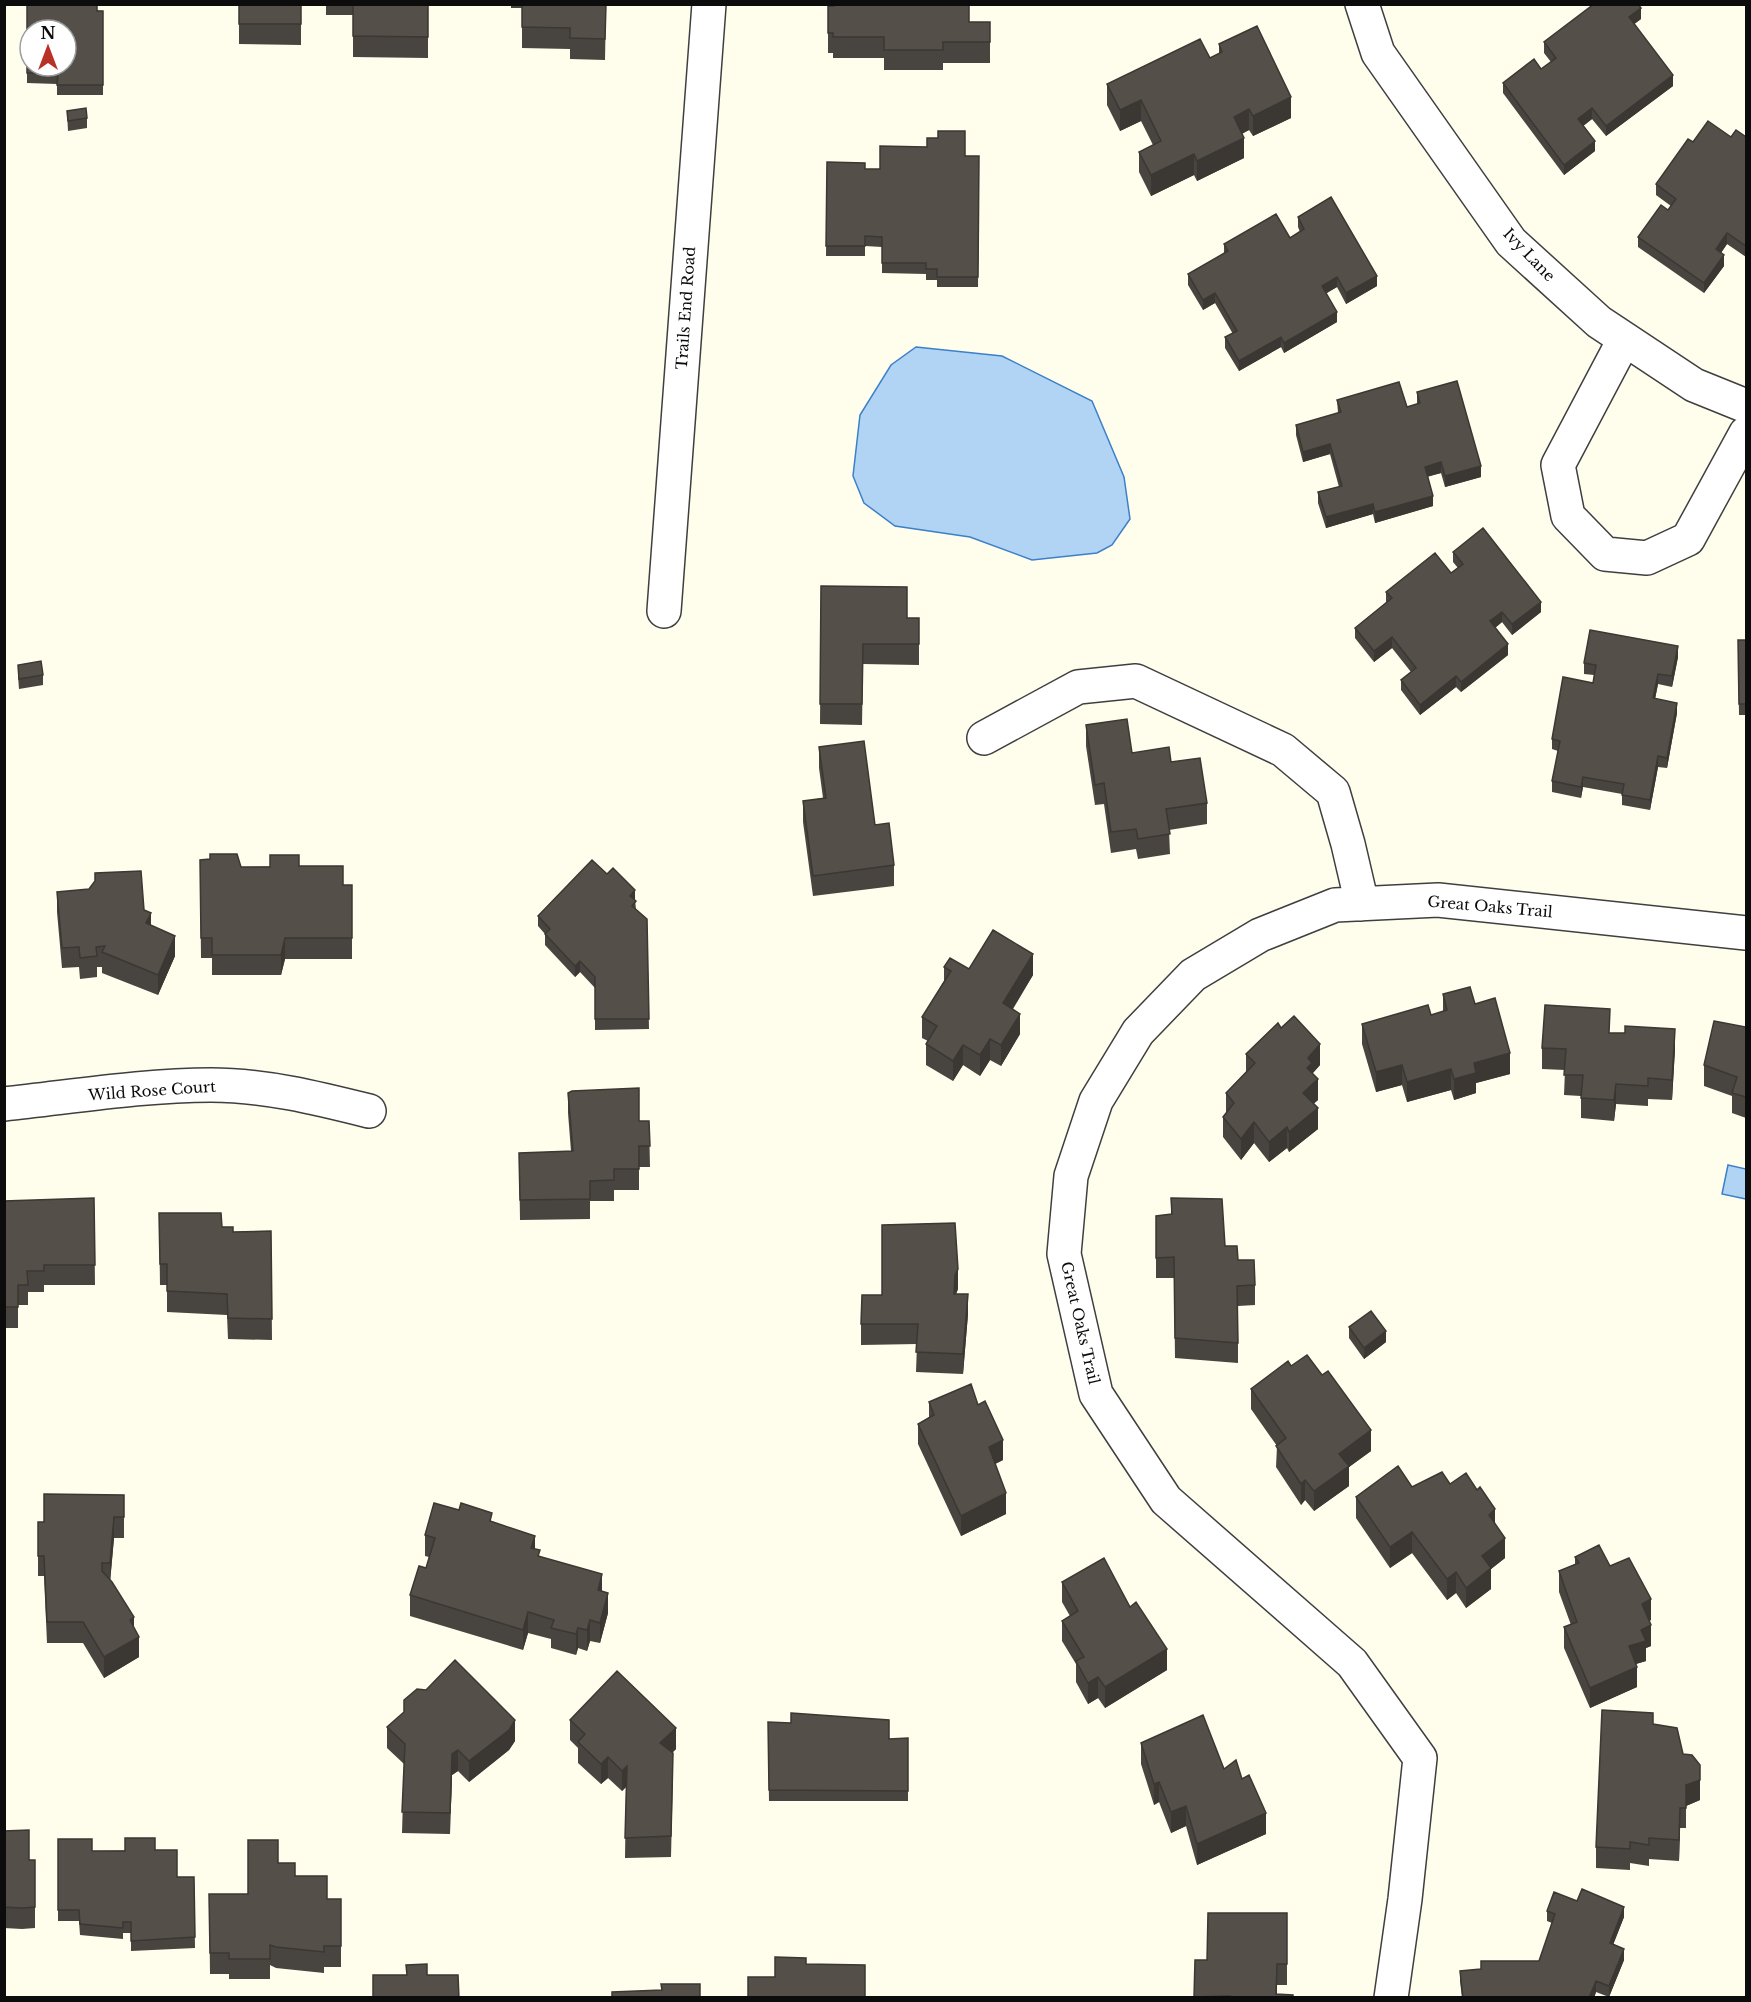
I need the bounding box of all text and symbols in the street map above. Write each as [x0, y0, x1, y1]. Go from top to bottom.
north arrow [18, 18, 78, 78]
text: N [40, 23, 56, 43]
street label: Ivy Lane [1499, 224, 1559, 285]
street label: Trails End Road [672, 246, 699, 370]
street label: Great Oaks Trail [1427, 892, 1554, 921]
street label: Wild Rose Court [87, 1077, 217, 1105]
street label: Great Oaks Trail [1057, 1260, 1104, 1386]

